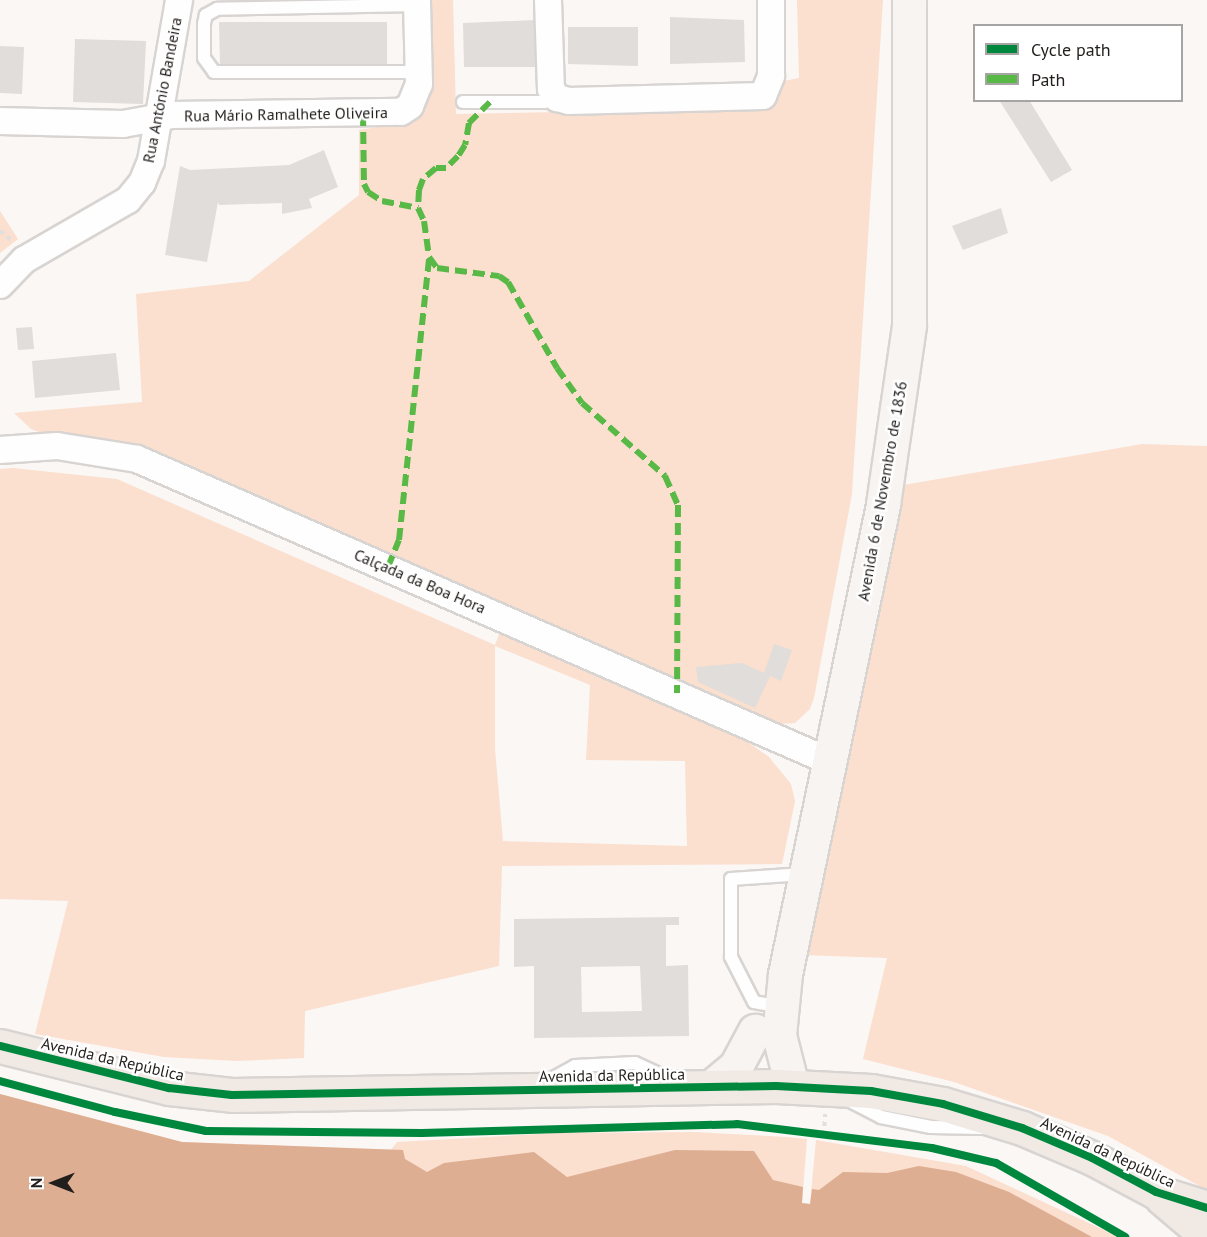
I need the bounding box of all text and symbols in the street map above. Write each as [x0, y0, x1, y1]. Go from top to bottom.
street label: Rua António Bandeira [138, 15, 186, 165]
legend [973, 24, 1183, 102]
text: Cycle path [1031, 38, 1111, 61]
text: Path [1031, 68, 1065, 91]
street label: Rua Mário Ramalhete Oliveira [184, 103, 388, 125]
street label: Avenida 6 de Novembro de 1836 [853, 380, 911, 602]
street label: Calçada da Boa Hora [351, 545, 489, 617]
street label: Avenida da República [40, 1033, 186, 1085]
street label: Avenida da República [539, 1064, 685, 1086]
street label: Avenida da República [1038, 1112, 1178, 1192]
north arrow [24, 1153, 84, 1213]
text: N [26, 1178, 46, 1188]

